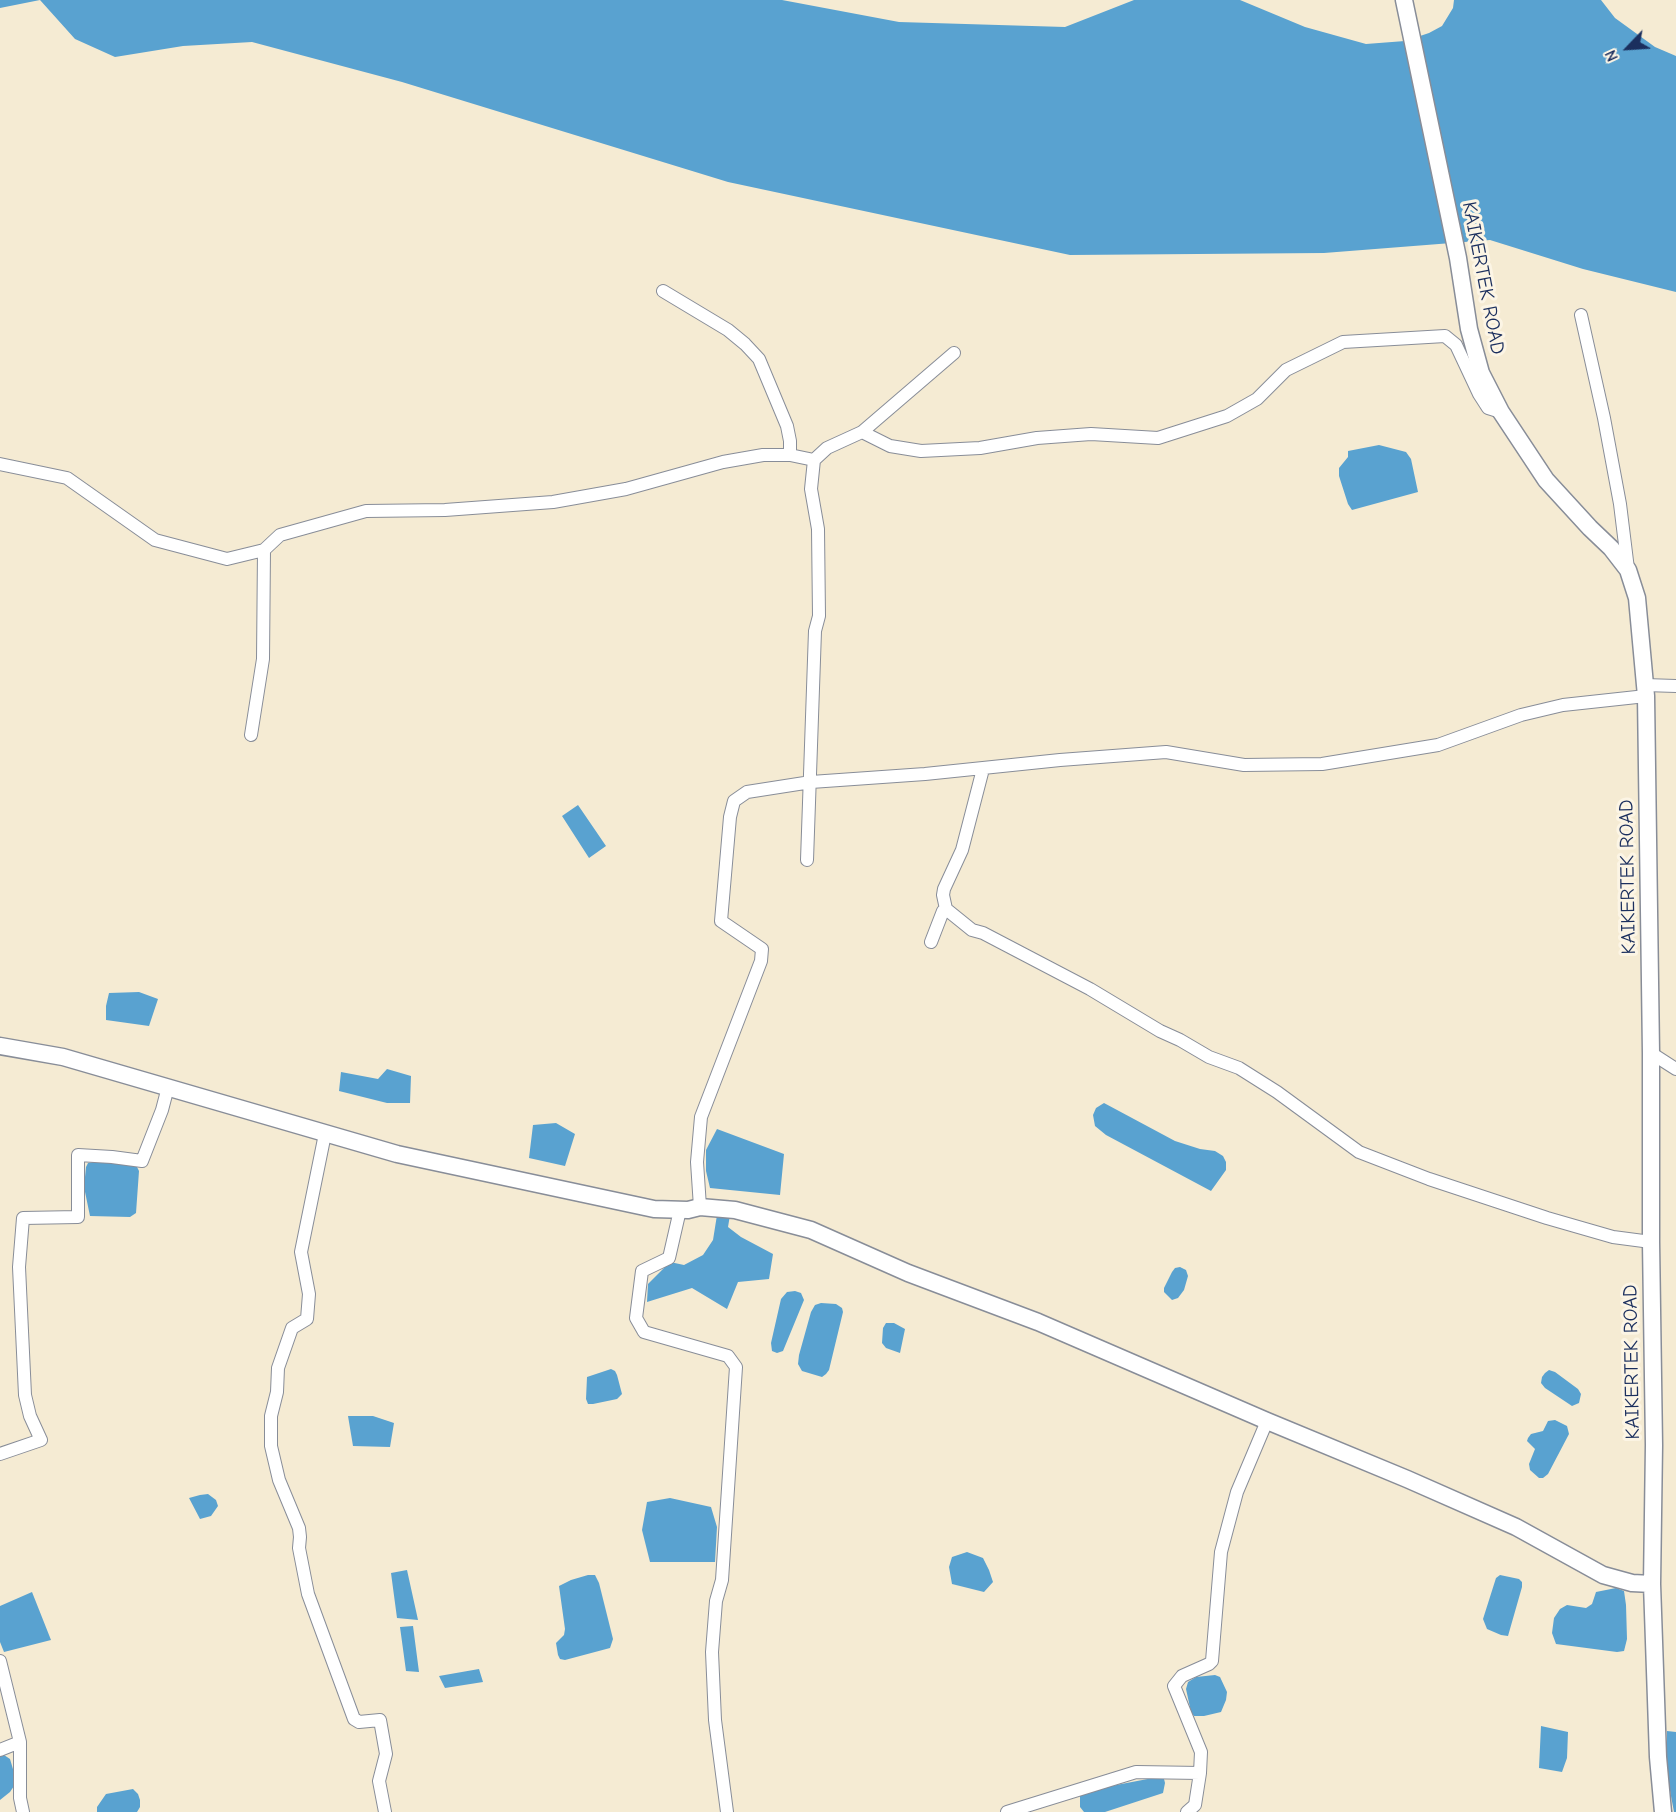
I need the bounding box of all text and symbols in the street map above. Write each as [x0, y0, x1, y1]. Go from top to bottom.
north arrow [1598, 18, 1658, 78]
text: N [1601, 47, 1622, 64]
street label: KAIKERTEK ROAD [1456, 200, 1510, 356]
street label: KAIKERTEK ROAD [1615, 799, 1641, 955]
street label: KAIKERTEK ROAD [1619, 1284, 1645, 1440]

